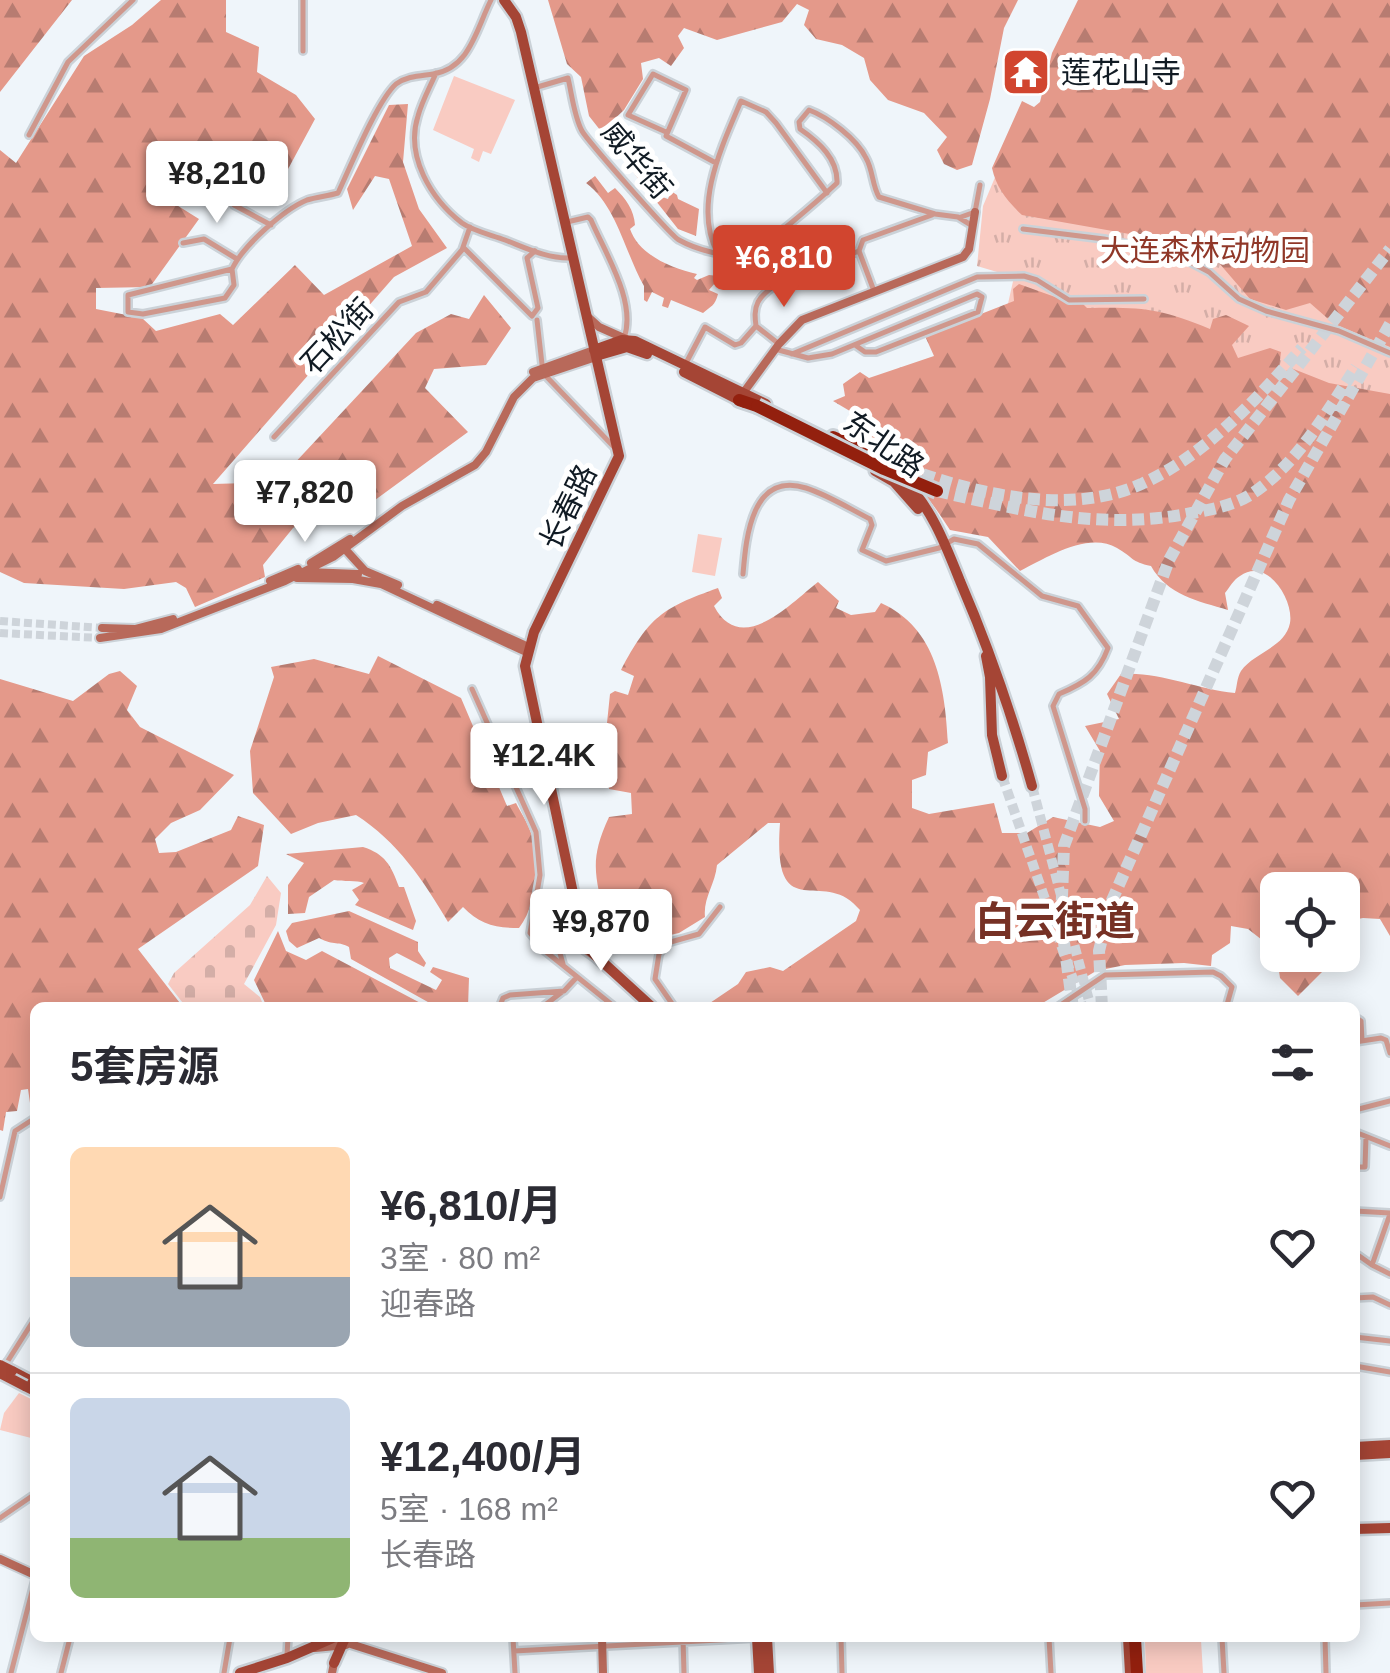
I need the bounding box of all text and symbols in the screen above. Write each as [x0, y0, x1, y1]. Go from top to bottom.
temple icon: 莲花山寺 [1000, 46, 1052, 98]
place label: 莲花山寺 [1061, 56, 1181, 89]
street label: 威华街 [595, 115, 679, 205]
pin: ¥8,210 [136, 141, 298, 226]
text: ¥8,210 [168, 155, 266, 191]
pin: ¥6,810 [703, 225, 865, 310]
park label: 大连森林动物园 [1100, 234, 1310, 267]
text: ¥6,810 [735, 239, 833, 275]
street label: 石松街 [294, 292, 380, 380]
street label: 东北路 [838, 405, 930, 483]
street label: 长春路 [533, 459, 603, 555]
pin: ¥7,820 [224, 460, 386, 545]
text: ¥7,820 [256, 474, 354, 510]
pin: ¥12.4K [463, 723, 625, 808]
text: ¥12.4K [492, 737, 596, 773]
map controls [1260, 872, 1360, 972]
button: locate [1260, 872, 1360, 972]
pin: ¥9,870 [520, 889, 682, 974]
district label: 白云街道 [975, 899, 1135, 943]
text: ¥9,870 [552, 903, 650, 939]
icon: filters [1265, 1035, 1320, 1090]
text: 5套房源 [70, 1043, 219, 1090]
text: ¥6,810/月 [380, 1182, 562, 1229]
icon: home [150, 1187, 270, 1307]
icon: heart [1265, 1220, 1320, 1275]
text: 3室 · 80 m² [380, 1240, 540, 1276]
text: 迎春路 [380, 1286, 476, 1322]
text: ¥12,400/月 [380, 1433, 586, 1480]
icon: home [150, 1438, 270, 1558]
icon: heart [1265, 1471, 1320, 1526]
text: 5室 · 168 m² [380, 1491, 558, 1527]
text: 长春路 [380, 1537, 476, 1573]

